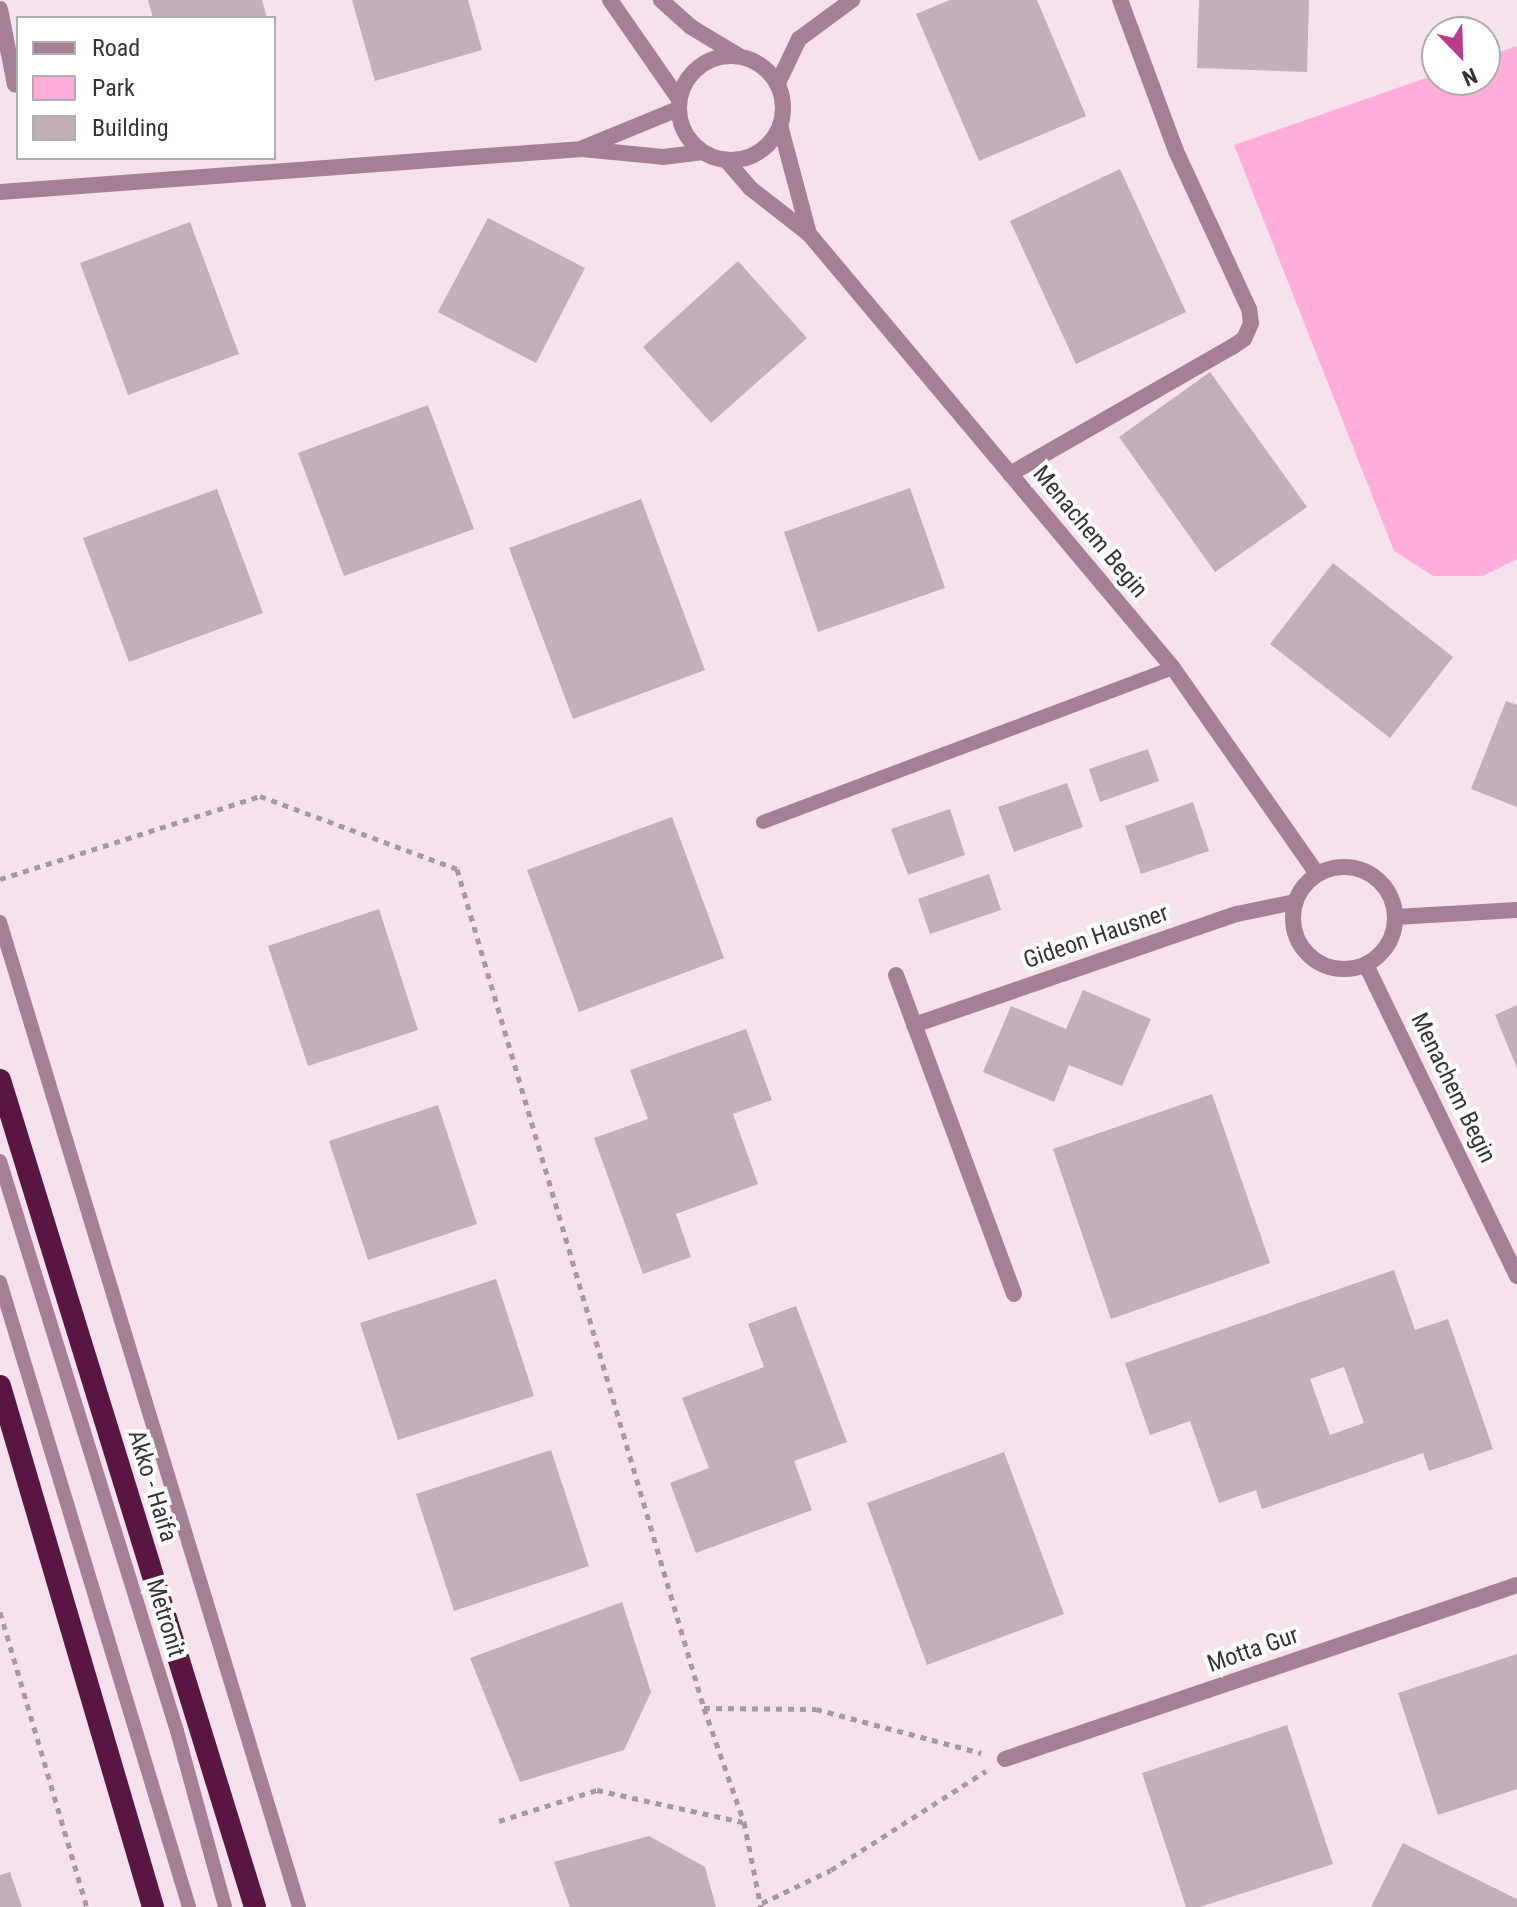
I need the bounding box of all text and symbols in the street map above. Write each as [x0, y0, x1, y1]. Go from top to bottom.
legend [16, 16, 276, 160]
north arrow [1421, 16, 1501, 96]
text: Road [92, 34, 140, 62]
text: N [1459, 63, 1481, 91]
text: Park [92, 74, 135, 102]
text: Building [92, 114, 169, 142]
street label: Menachem Begin [1026, 460, 1154, 604]
street label: Gideon Hausner [1020, 899, 1172, 975]
street label: Menachem Begin [1404, 1008, 1502, 1168]
street label: Akko - Haifa [121, 1427, 183, 1545]
street label: Metronit [140, 1576, 190, 1660]
street label: Motta Gur [1204, 1621, 1302, 1679]

